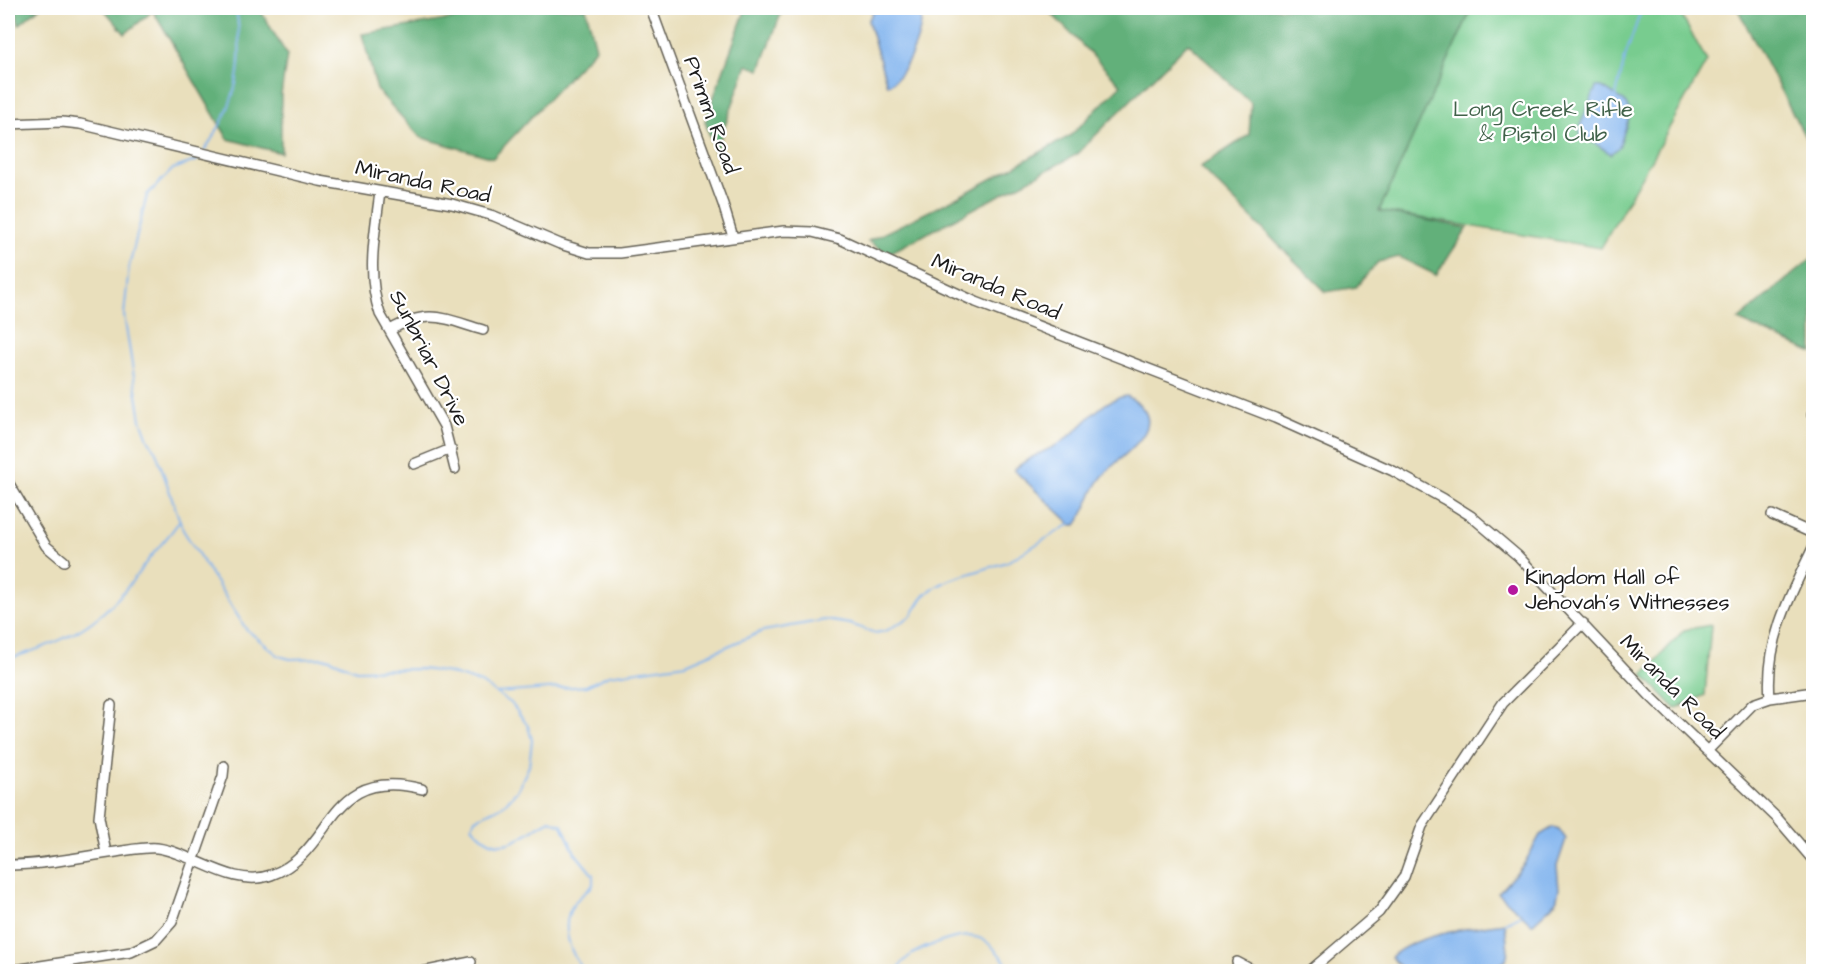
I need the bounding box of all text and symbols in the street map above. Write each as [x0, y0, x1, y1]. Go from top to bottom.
street label: Primm Road [675, 52, 747, 178]
park label: Long Creek Rifle & Pistol Club [1453, 94, 1633, 150]
street label: Miranda Road [352, 153, 494, 211]
street label: Miranda Road [927, 246, 1065, 328]
street label: Sunbriar Drive [381, 284, 477, 432]
place label: Kingdom Hall of Jehovah’s Witnesses [1525, 562, 1730, 618]
marker: Kingdom Hall of Jehovah’s Witnesses [1506, 583, 1520, 597]
street label: Miranda Road [1612, 627, 1732, 747]

